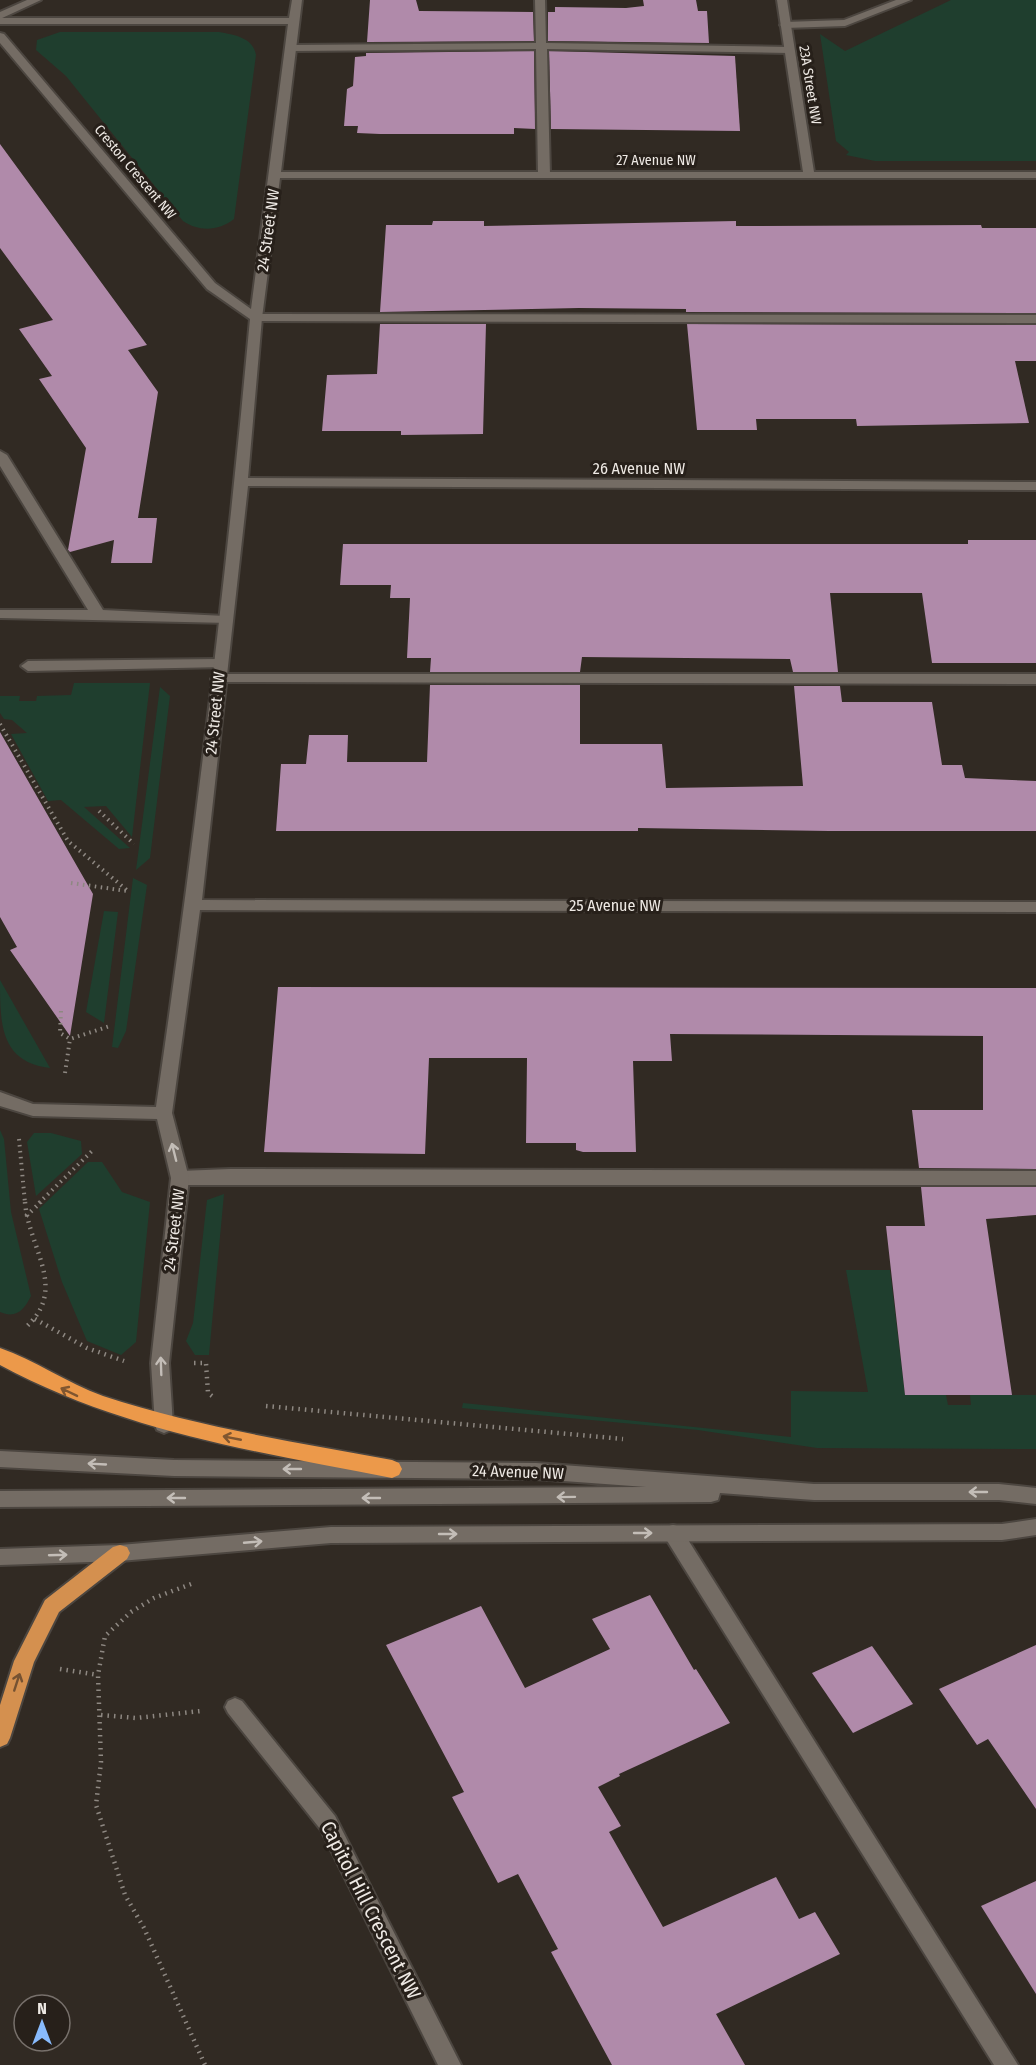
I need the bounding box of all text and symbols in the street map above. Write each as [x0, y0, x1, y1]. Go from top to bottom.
street label: 23A Street NW [795, 44, 825, 126]
street label: Creston Crescent NW [91, 121, 180, 223]
street label: 27 Avenue NW [616, 152, 696, 169]
street label: 24 Street NW [253, 188, 283, 272]
street label: 26 Avenue NW [593, 459, 685, 478]
street label: 24 Street NW [201, 671, 229, 755]
street label: 25 Avenue NW [569, 896, 661, 915]
one-way arrow [167, 1143, 179, 1162]
street label: 24 Street NW [160, 1188, 188, 1272]
one-way arrow [155, 1357, 166, 1377]
one-way arrow [61, 1385, 79, 1397]
one-way arrow [223, 1432, 242, 1443]
one-way arrow [88, 1459, 108, 1470]
street label: 24 Avenue NW [472, 1461, 564, 1483]
one-way arrow [282, 1463, 302, 1475]
one-way arrow [968, 1486, 988, 1498]
one-way arrow [557, 1491, 577, 1502]
one-way arrow [167, 1492, 187, 1504]
one-way arrow [362, 1492, 382, 1504]
one-way arrow [632, 1527, 652, 1539]
one-way arrow [437, 1528, 457, 1540]
one-way arrow [242, 1536, 262, 1547]
one-way arrow [48, 1549, 68, 1561]
one-way arrow [12, 1673, 23, 1692]
street label: Capitol Hill Crescent NW [316, 1817, 426, 2003]
north arrow [12, 1993, 72, 2053]
text: N [37, 1999, 47, 2018]

